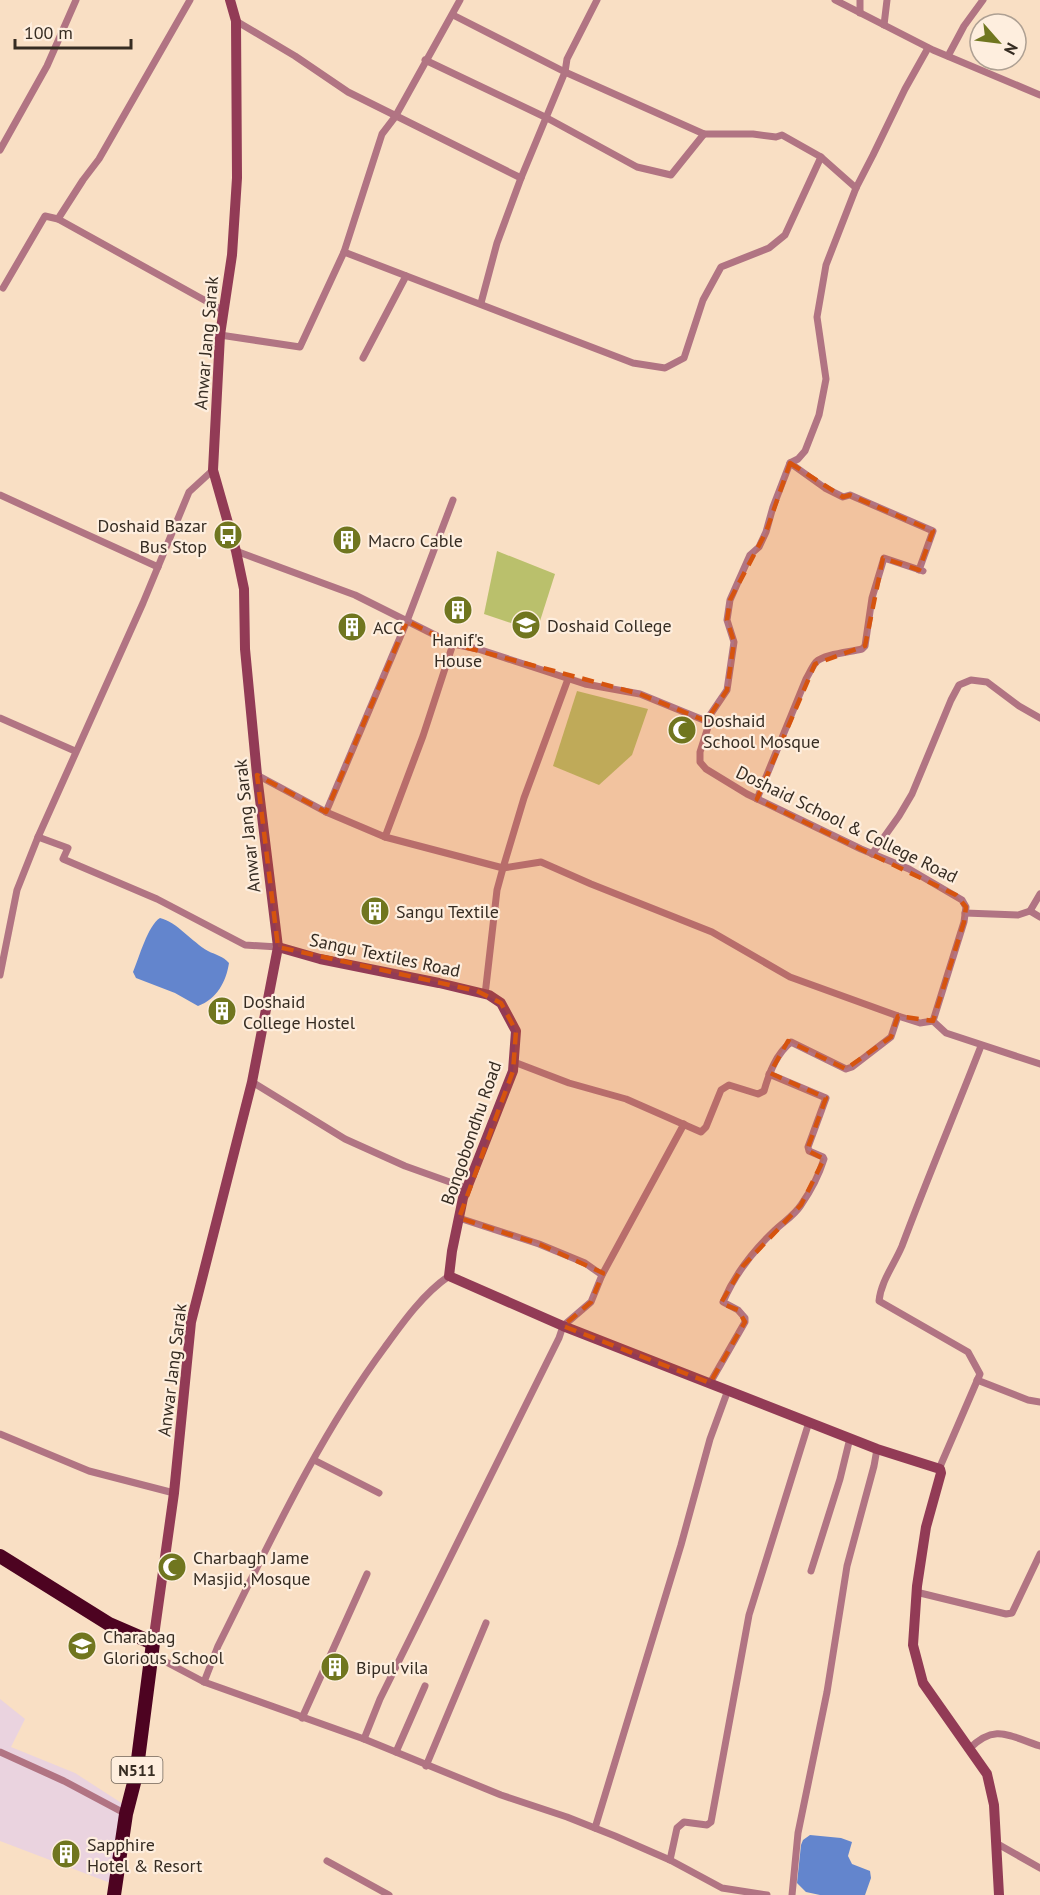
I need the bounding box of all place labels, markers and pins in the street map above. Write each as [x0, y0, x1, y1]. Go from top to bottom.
place label: Doshaid Bazar Bus Stop [97, 514, 207, 558]
bus stop icon: Doshaid Bazar Bus Stop [212, 519, 244, 551]
building icon: Macro Cable [331, 524, 363, 556]
place label: Macro Cable [368, 529, 463, 552]
building icon: Hanif's House [442, 594, 474, 626]
school or university icon: Doshaid College [510, 609, 542, 641]
building icon: ACC [336, 611, 368, 643]
place label: Doshaid College [547, 614, 672, 637]
place label: ACC [373, 616, 403, 639]
place label: Hanif's House [432, 628, 484, 672]
place label: Doshaid School Mosque [703, 709, 820, 753]
mosque icon: Doshaid School Mosque [666, 714, 698, 746]
building icon: Sangu Textile [359, 895, 391, 927]
place label: Sangu Textile [396, 900, 499, 923]
place label: Doshaid College Hostel [243, 990, 356, 1034]
building icon: Doshaid College Hostel [206, 995, 238, 1027]
place label: Charbagh Jame Masjid, Mosque [193, 1546, 311, 1590]
mosque icon: Charbagh Jame Masjid, Mosque [156, 1551, 188, 1583]
place label: Charabag Glorious School [103, 1625, 224, 1669]
school or university icon: Charabag Glorious School [66, 1630, 98, 1662]
building icon: Bipul vila [319, 1651, 351, 1683]
place label: Bipul vila [356, 1656, 428, 1679]
place label: Sapphire Hotel & Resort [87, 1833, 202, 1877]
building icon: Sapphire Hotel & Resort [50, 1838, 82, 1870]

